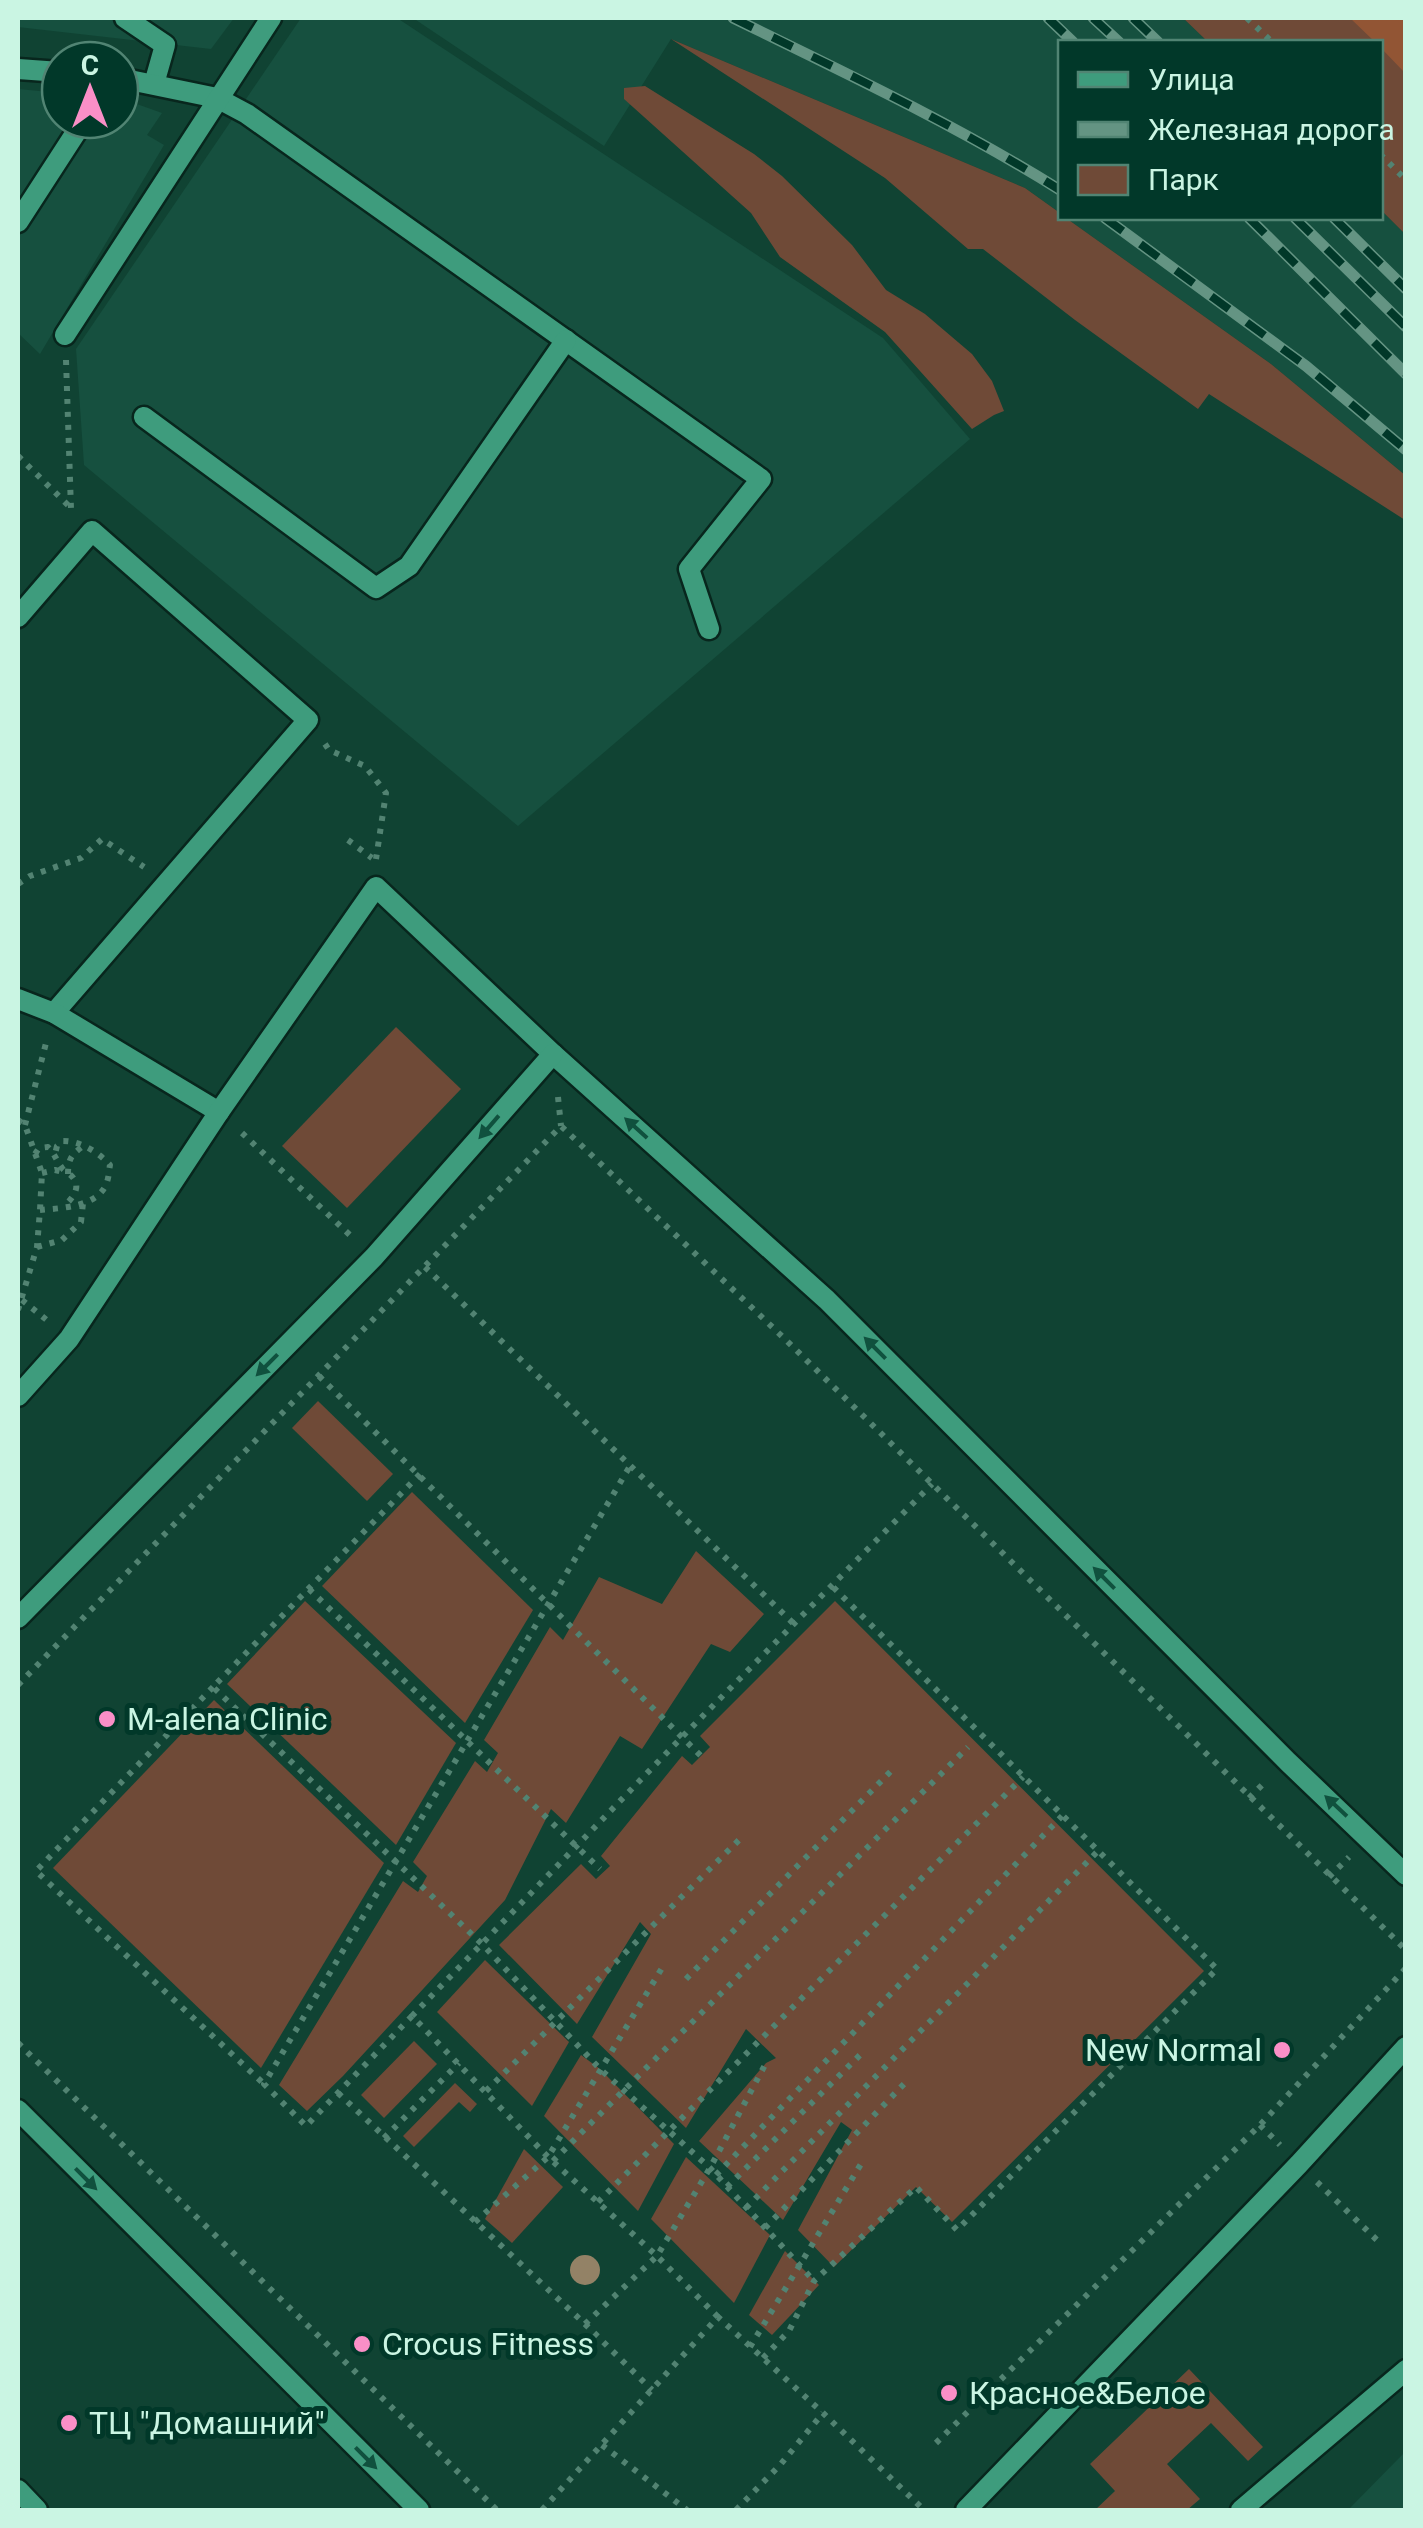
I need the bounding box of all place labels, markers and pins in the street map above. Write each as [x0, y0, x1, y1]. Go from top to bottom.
place label: M-alena Clinic [127, 1700, 328, 1738]
marker: M-alena Clinic [96, 1708, 118, 1730]
place label: New Normal [1085, 2031, 1262, 2069]
marker: New Normal [1271, 2039, 1293, 2061]
place label: Crocus Fitness [382, 2325, 594, 2363]
marker: Crocus Fitness [351, 2333, 373, 2355]
place label: Красное&Белое [969, 2374, 1206, 2412]
marker: Красное&Белое [938, 2382, 960, 2404]
place label: ТЦ "Домашний" [89, 2404, 325, 2442]
marker: ТЦ "Домашний" [58, 2412, 80, 2434]

